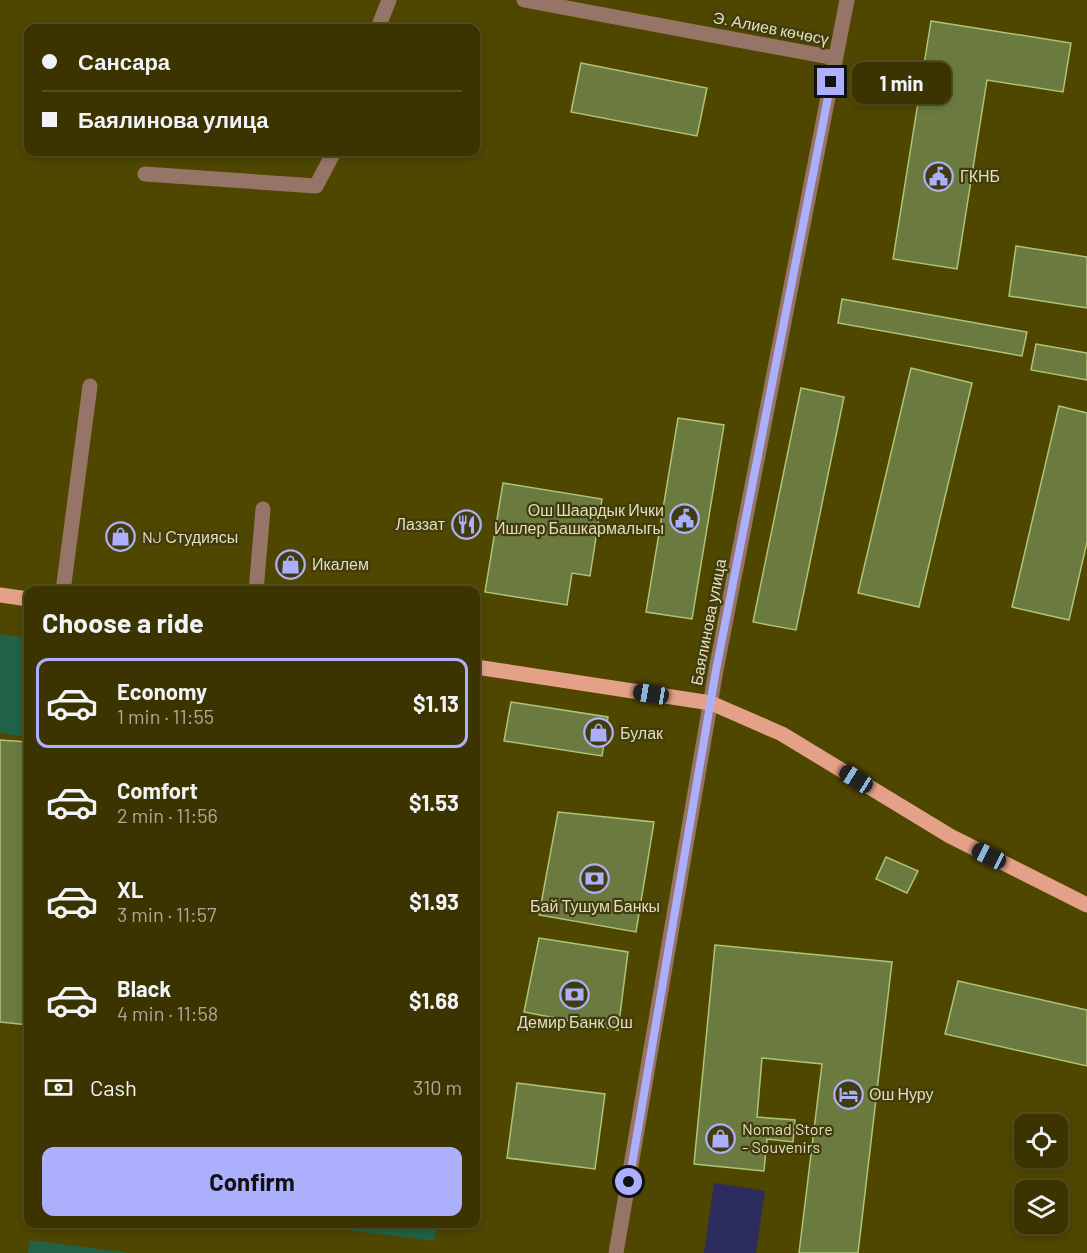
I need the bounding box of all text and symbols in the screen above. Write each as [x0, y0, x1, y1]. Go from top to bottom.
street label: Э. Алиев көчөсү [711, 7, 831, 48]
text: Сансара [78, 48, 170, 74]
callout: 1 min [852, 61, 951, 103]
route end [817, 68, 844, 95]
text: 1 min [880, 71, 923, 95]
text: Баялинова улица [78, 106, 268, 132]
public building icon: ГКНБ [923, 160, 955, 192]
place label: ГКНБ [960, 166, 1000, 185]
place label: Ош Шаардык Ички Ишлер Башкармалыгы [494, 500, 664, 537]
public building icon: Ош Шаардык Ички Ишлер Башкармалыгы [669, 503, 701, 535]
restaurant icon: Лаззат [450, 508, 482, 540]
place label: Лаззат [395, 514, 446, 533]
shop icon: NJ Студиясы [105, 521, 137, 553]
place label: NJ Студиясы [142, 527, 238, 546]
shop icon: Икалем [275, 548, 307, 580]
place label: Икалем [312, 554, 369, 573]
street label: Баялинова улица [686, 557, 729, 687]
text: Choose a ride [42, 606, 204, 638]
icon: car [45, 676, 99, 730]
text: Economy [117, 678, 207, 704]
car [632, 682, 670, 706]
text: $1.13 [413, 690, 459, 716]
text: 1 min · 11:55 [117, 704, 214, 728]
shop icon: Булак [583, 717, 615, 749]
place label: Булак [620, 723, 664, 742]
car [836, 762, 876, 796]
icon: car [45, 775, 99, 829]
text: Comfort [117, 777, 198, 803]
text: $1.53 [409, 789, 459, 815]
text: 2 min · 11:56 [117, 803, 218, 827]
car [969, 840, 1009, 872]
bank icon: Бай Тушум Банкы [579, 862, 611, 894]
icon: car [45, 874, 99, 928]
text: XL [117, 876, 143, 902]
text: $1.93 [409, 888, 459, 914]
place label: Бай Тушум Банкы [530, 896, 660, 915]
text: 3 min · 11:57 [117, 902, 217, 926]
icon: car [45, 973, 99, 1027]
text: Black [117, 975, 171, 1001]
bank icon: Демир Банк Ош [559, 978, 591, 1010]
text: $1.68 [409, 987, 459, 1013]
text: 4 min · 11:58 [117, 1001, 218, 1025]
place label: Демир Банк Ош [517, 1012, 633, 1031]
icon: cash [42, 1071, 75, 1104]
text: Cash [90, 1074, 137, 1100]
text: 310 m [413, 1075, 462, 1099]
hotel icon: Ош Нуру [832, 1078, 864, 1110]
place label: Ош Нуру [869, 1084, 934, 1103]
map controls [1014, 1114, 1068, 1234]
button: locate [1014, 1114, 1068, 1168]
place label: Nomad Store - Souvenirs [742, 1119, 833, 1156]
shop icon: Nomad Store - Souvenirs [705, 1122, 737, 1154]
button: Confirm [42, 1147, 462, 1216]
route start [615, 1168, 642, 1195]
button: layers [1014, 1180, 1068, 1234]

